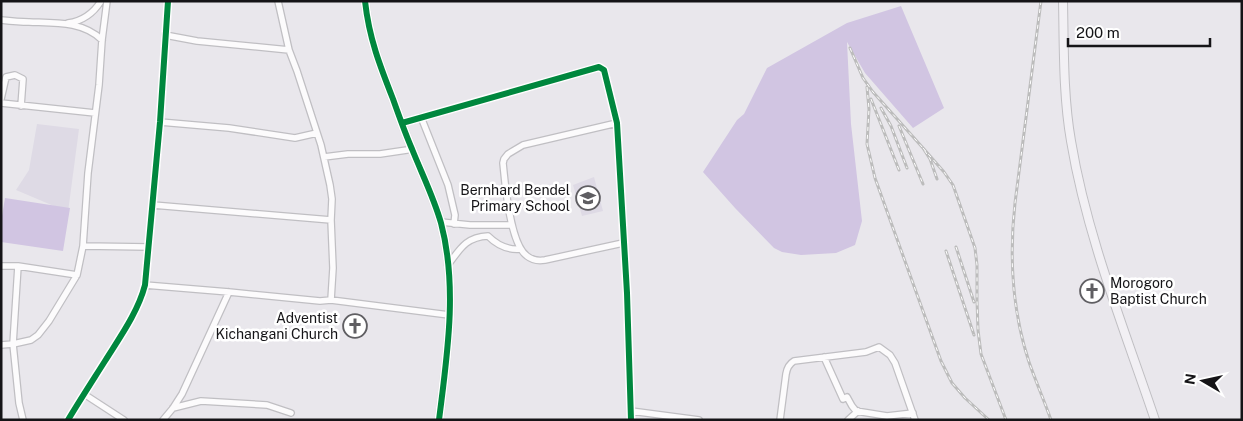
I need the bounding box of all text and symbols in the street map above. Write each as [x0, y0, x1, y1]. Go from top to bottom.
scale bar [1068, 15, 1210, 47]
text: 200 m [1076, 24, 1120, 41]
place label: Bernhard Bendel Primary School [460, 182, 570, 214]
school or university icon: Bernhard Bendel Primary School [575, 185, 601, 211]
place label: Morogoro Baptist Church [1110, 275, 1207, 307]
church icon: Morogoro Baptist Church [1079, 278, 1105, 304]
place label: Adventist Kichangani Church [216, 310, 338, 342]
church icon: Adventist Kichangani Church [342, 313, 368, 339]
north arrow [1178, 356, 1228, 406]
text: N [1181, 372, 1199, 386]

